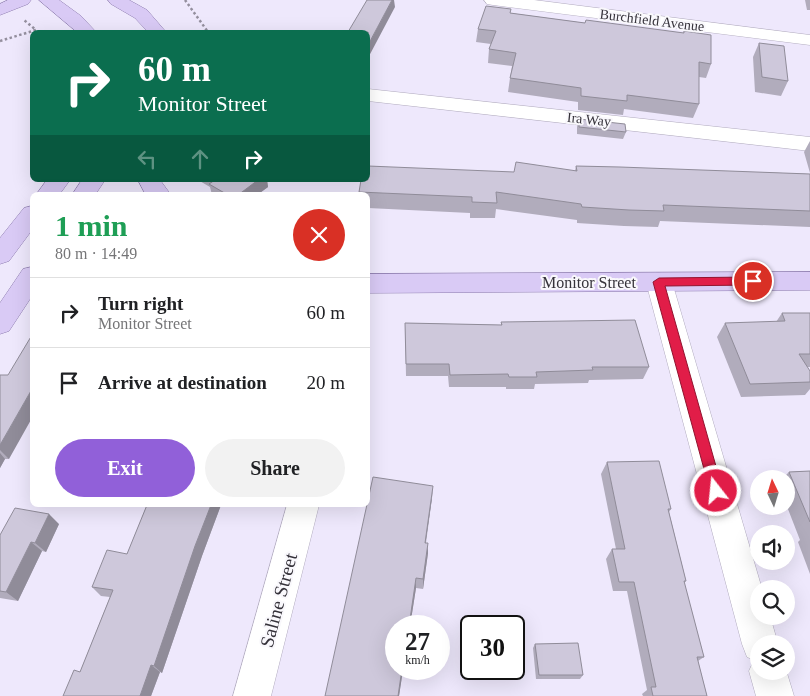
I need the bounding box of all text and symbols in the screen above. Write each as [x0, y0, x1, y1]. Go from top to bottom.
street label: Burchfield Avenue [599, 7, 705, 34]
icon: right [55, 50, 120, 115]
text: 60 m [138, 50, 211, 89]
text: Monitor Street [138, 91, 267, 116]
street label: Ira Way [566, 110, 612, 129]
icon: left [133, 145, 161, 173]
icon: ahead [186, 145, 214, 173]
icon: right [239, 145, 267, 173]
text: 1 min [55, 209, 128, 242]
button: close [293, 209, 345, 261]
text: 80 m · 14:49 [55, 245, 137, 262]
pin [732, 260, 774, 302]
icon: arrive [739, 267, 767, 295]
street label: Monitor Street [542, 274, 636, 291]
text: Turn right [98, 293, 183, 314]
icon: right [55, 299, 83, 327]
text: 60 m [306, 302, 345, 323]
text: Monitor Street [98, 315, 192, 332]
icon: arrive [55, 369, 83, 397]
text: Arrive at destination [98, 372, 267, 393]
text: 20 m [306, 372, 345, 393]
button: Exit [55, 439, 195, 497]
button: Share [205, 439, 345, 497]
position arrow [689, 464, 741, 516]
north arrow [750, 470, 795, 515]
map controls [750, 470, 795, 680]
button: sound [750, 525, 795, 570]
street label: Saline Street [256, 550, 301, 649]
button: search [750, 580, 795, 625]
speed limit sign: 30 [460, 615, 525, 680]
text: 27 [405, 628, 430, 655]
button: layers [750, 635, 795, 680]
text: km/h [405, 653, 430, 667]

